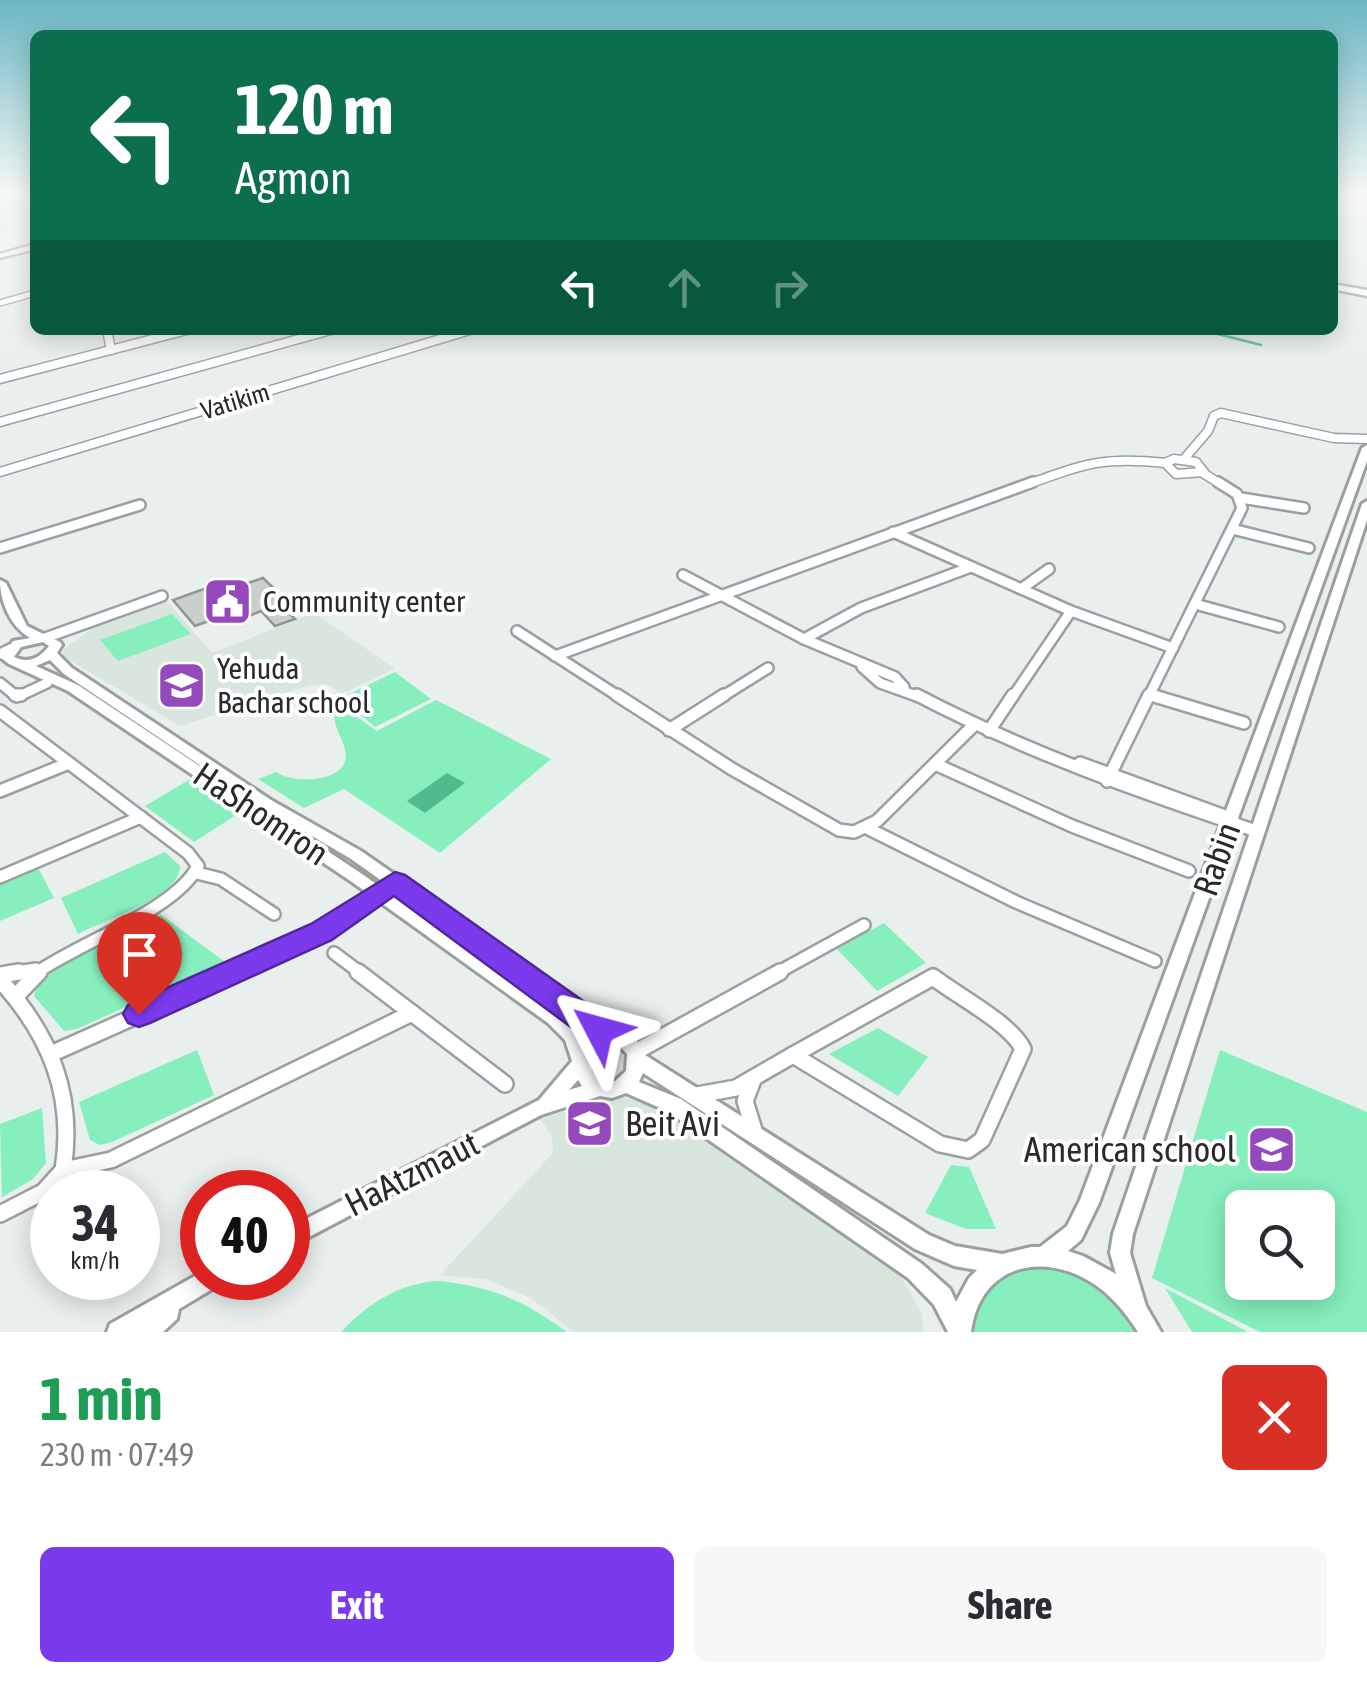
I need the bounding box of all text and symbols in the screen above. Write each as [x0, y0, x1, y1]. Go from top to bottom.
text: 120 m [235, 69, 394, 149]
icon: left [70, 70, 200, 200]
text: Agmon [235, 152, 352, 204]
icon: left [552, 260, 607, 315]
icon: ahead [657, 260, 712, 315]
icon: right [762, 260, 817, 315]
street label: Vatikim [197, 377, 273, 425]
public building icon: Community center [202, 576, 254, 628]
place label: Community center [263, 584, 466, 618]
place label: Yehuda Bachar school [217, 651, 370, 719]
school or university icon: Yehuda Bachar school [156, 660, 208, 712]
street label: HaShomron [187, 754, 336, 873]
street label: Rabin [1184, 816, 1248, 901]
pin [97, 912, 182, 1015]
icon: arrive [112, 927, 167, 982]
position arrow [547, 978, 651, 1082]
school or university icon: Beit Avi [564, 1098, 616, 1150]
place label: Beit Avi [625, 1103, 720, 1143]
street label: HaAtzmaut [338, 1122, 485, 1224]
school or university icon: American school [1245, 1124, 1297, 1176]
place label: American school [1024, 1129, 1236, 1169]
speed limit sign: 40 [180, 1170, 310, 1300]
map controls [1225, 1190, 1335, 1300]
button: search [1225, 1190, 1335, 1300]
text: 34 [71, 1194, 118, 1252]
text: km/h [70, 1246, 120, 1274]
text: 1 min [40, 1364, 163, 1433]
button: close [1222, 1365, 1327, 1470]
text: 230 m · 07:49 [40, 1436, 194, 1473]
button: Exit [40, 1547, 674, 1662]
button: Share [694, 1547, 1327, 1662]

